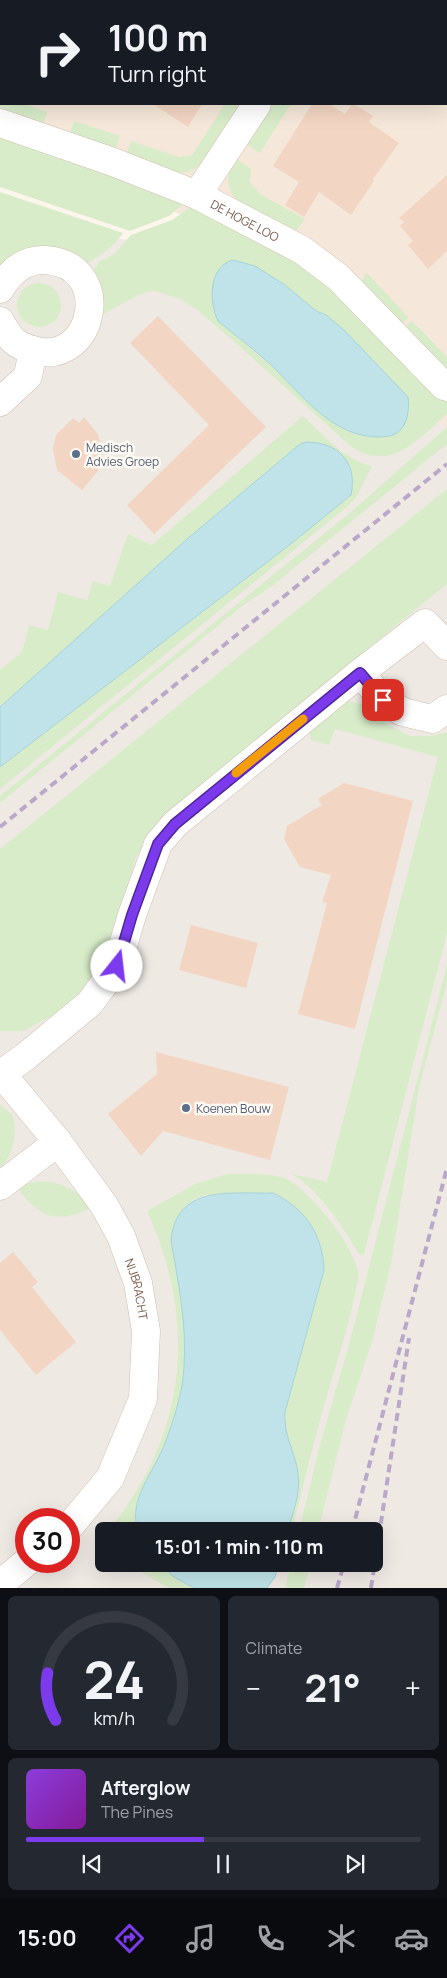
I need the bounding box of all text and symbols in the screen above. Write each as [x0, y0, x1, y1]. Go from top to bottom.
text: 100 m [108, 14, 208, 62]
icon: right [25, 20, 90, 85]
text: Turn right [108, 59, 206, 89]
street label: DE HOGE LOO [208, 195, 283, 245]
place label: Medisch Advies Groep [86, 439, 159, 470]
marker: Medisch Advies Groep [70, 448, 82, 460]
pin [362, 679, 404, 721]
icon: arrive [369, 686, 397, 714]
position arrow [90, 939, 142, 991]
place label: Koenen Bouw [196, 1100, 271, 1117]
marker: Koenen Bouw [180, 1102, 192, 1114]
street label: NIJBRACHT [121, 1256, 153, 1322]
speed limit sign: 30 [15, 1508, 80, 1573]
text: 15:01 · 1 min · 110 m [155, 1534, 323, 1560]
text: Climate [246, 1637, 302, 1659]
text: 24 [83, 1644, 145, 1715]
text: 21° [305, 1661, 361, 1713]
text: − [246, 1669, 261, 1707]
text: + [405, 1669, 421, 1707]
text: km/h [93, 1706, 135, 1730]
text: Afterglow [101, 1775, 190, 1801]
text: The Pines [101, 1801, 173, 1823]
icon: previous [78, 1850, 106, 1878]
icon: pause [209, 1850, 237, 1878]
icon: next [341, 1850, 369, 1878]
icon: directions [112, 1921, 147, 1956]
icon: music [183, 1921, 218, 1956]
icon: phone [253, 1921, 288, 1956]
icon: climate [324, 1921, 359, 1956]
icon: car [394, 1921, 429, 1956]
text: 15:00 [18, 1923, 77, 1953]

